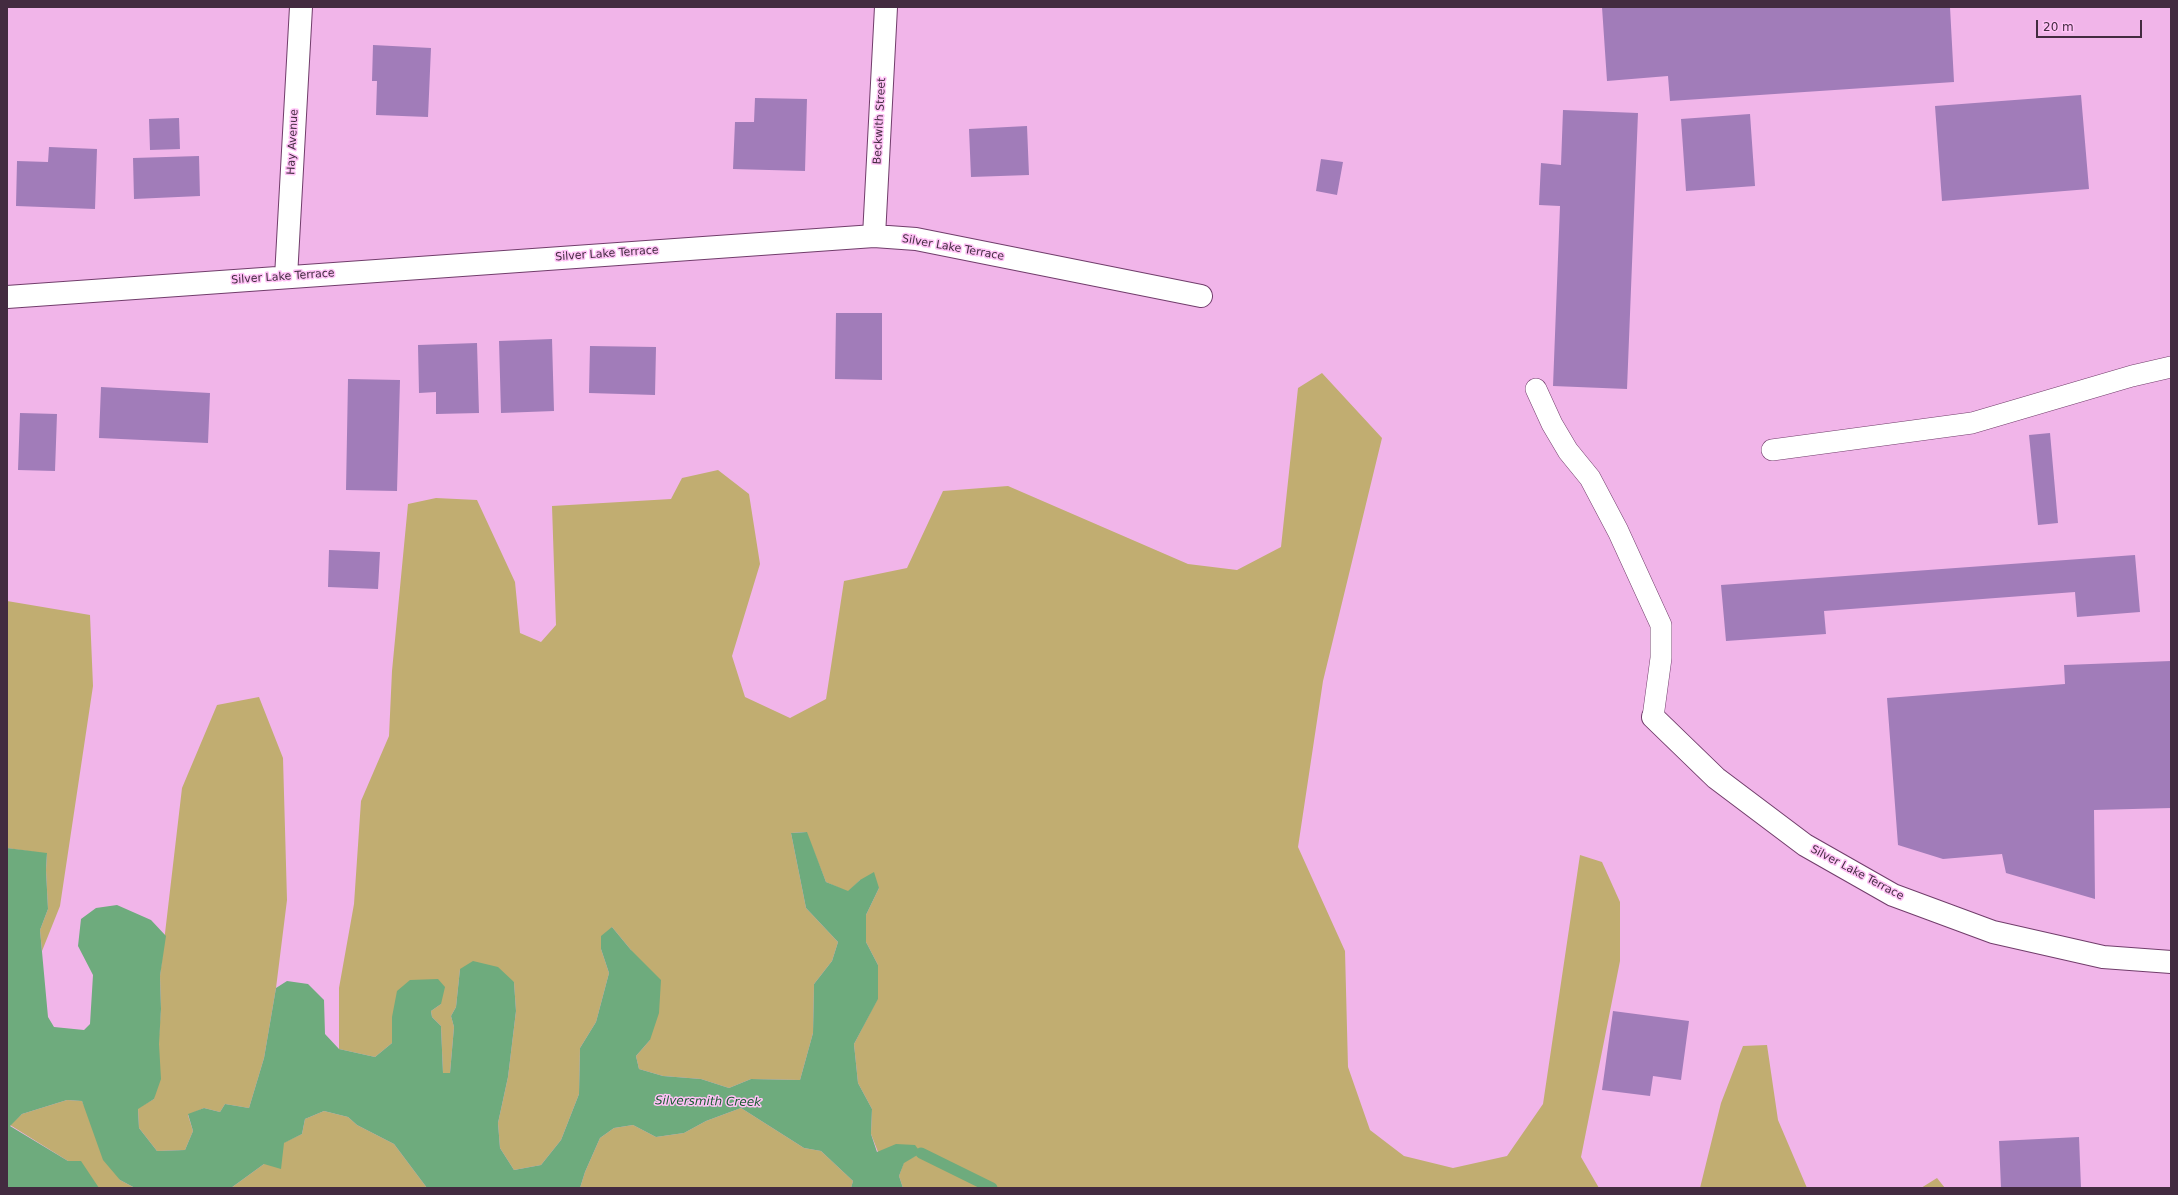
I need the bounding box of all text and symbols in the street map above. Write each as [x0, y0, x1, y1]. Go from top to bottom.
scale bar [2038, 12, 2144, 38]
text: 20 m [2043, 20, 2074, 34]
street label: Beckwith Street [871, 77, 889, 165]
street label: Hay Avenue [285, 109, 301, 175]
street label: Silver Lake Terrace [901, 233, 1005, 263]
street label: Silver Lake Terrace [555, 244, 659, 264]
street label: Silver Lake Terrace [231, 267, 335, 287]
street label: Silver Lake Terrace [1808, 843, 1906, 903]
water label: Silversmith Creek [655, 1094, 761, 1110]

